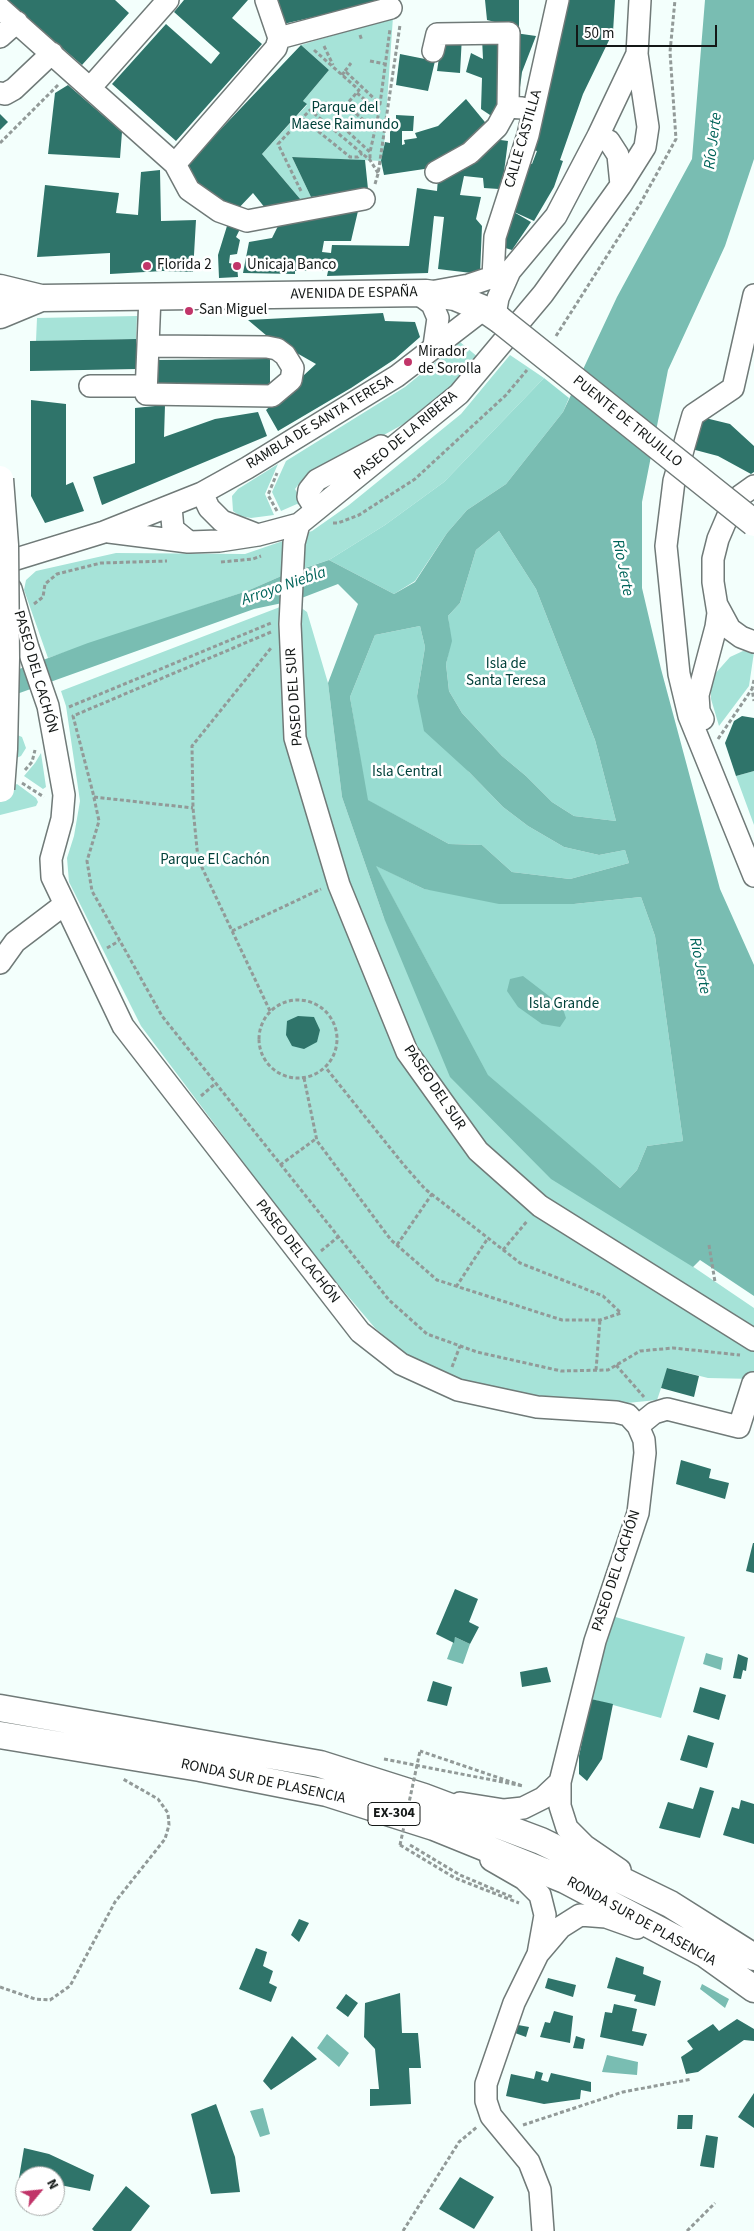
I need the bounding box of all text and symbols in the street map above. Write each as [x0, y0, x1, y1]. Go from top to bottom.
scale bar [579, 15, 720, 47]
text: 50 m [584, 23, 614, 44]
street label: CALLE CASTILLA [501, 88, 547, 190]
park label: Parque del Maese Raimundo [291, 100, 399, 135]
water label: Río Jerte [701, 111, 727, 171]
place label: Florida 2 [157, 257, 212, 275]
place label: Unicaja Banco [247, 257, 336, 275]
marker: Florida 2 [141, 260, 153, 272]
marker: Unicaja Banco [231, 260, 243, 272]
street label: AVENIDA DE ESPAÑA [290, 284, 418, 304]
place label: San Miguel [199, 302, 267, 320]
marker: San Miguel [183, 305, 195, 317]
place label: Mirador de Sorolla [418, 344, 481, 379]
marker: Mirador de Sorolla [402, 356, 414, 368]
street label: RAMBLA DE SANTA TERESA [243, 372, 397, 474]
street label: PUENTE DE TRUJILLO [569, 372, 685, 472]
street label: PASEO DE LA RIBERA [351, 388, 461, 484]
water label: Río Jerte [607, 538, 637, 598]
water label: Arroyo Niebla [239, 564, 329, 610]
street label: PASEO DEL CACHÓN [9, 609, 61, 735]
street label: PASEO DEL SUR [283, 647, 307, 747]
park label: Isla de Santa Teresa [466, 656, 546, 691]
park label: Isla Central [372, 764, 442, 782]
park label: Parque El Cachón [160, 852, 270, 870]
water label: Río Jerte [684, 936, 714, 996]
park label: Isla Grande [529, 996, 599, 1014]
street label: PASEO DEL SUR [399, 1042, 469, 1134]
street label: PASEO DEL CACHÓN [251, 1196, 343, 1308]
street label: PASEO DEL CACHÓN [589, 1508, 645, 1634]
street label: RONDA SUR DE PLASENCIA [179, 1756, 347, 1808]
road number: EX-304 [368, 1802, 420, 1826]
street label: RONDA SUR DE PLASENCIA [563, 1873, 719, 1971]
north arrow [15, 2166, 65, 2216]
text: N [41, 2176, 63, 2193]

